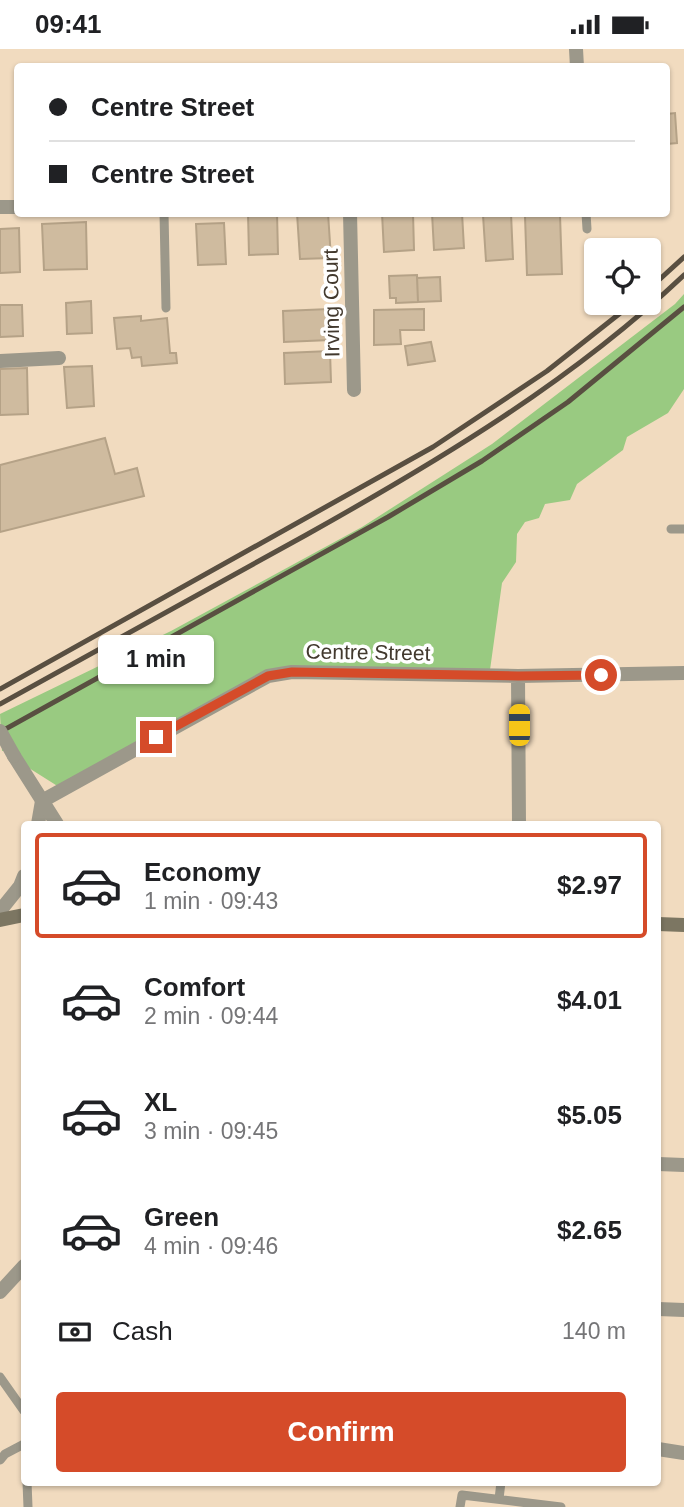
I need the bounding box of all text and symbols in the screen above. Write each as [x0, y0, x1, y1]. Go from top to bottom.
text: 09:41 [35, 9, 102, 39]
text: Centre Street [91, 92, 254, 122]
text: Centre Street [91, 159, 254, 189]
map controls [584, 238, 661, 315]
button: locate [584, 238, 661, 315]
street label: Irving Court [319, 248, 343, 357]
callout: 1 min [98, 635, 214, 685]
street label: Centre Street [305, 639, 431, 665]
text: 1 min [126, 646, 186, 672]
route start [585, 659, 617, 691]
car [509, 704, 530, 746]
route end [140, 721, 172, 753]
icon: car [60, 854, 123, 917]
text: Economy [144, 857, 261, 887]
text: $2.97 [557, 870, 622, 900]
text: 1 min · 09:43 [144, 888, 278, 914]
icon: car [60, 969, 123, 1032]
text: Comfort [144, 972, 245, 1002]
text: $4.01 [557, 985, 622, 1015]
text: 2 min · 09:44 [144, 1003, 278, 1029]
icon: car [60, 1084, 123, 1147]
text: XL [144, 1087, 177, 1117]
text: $5.05 [557, 1100, 622, 1130]
text: 3 min · 09:45 [144, 1118, 278, 1144]
icon: car [60, 1199, 123, 1262]
text: Green [144, 1202, 219, 1232]
text: $2.65 [557, 1215, 622, 1245]
text: 4 min · 09:46 [144, 1233, 278, 1259]
icon: cash [56, 1313, 94, 1351]
text: Cash [112, 1316, 173, 1346]
text: 140 m [562, 1318, 626, 1344]
button: Confirm [56, 1392, 626, 1472]

